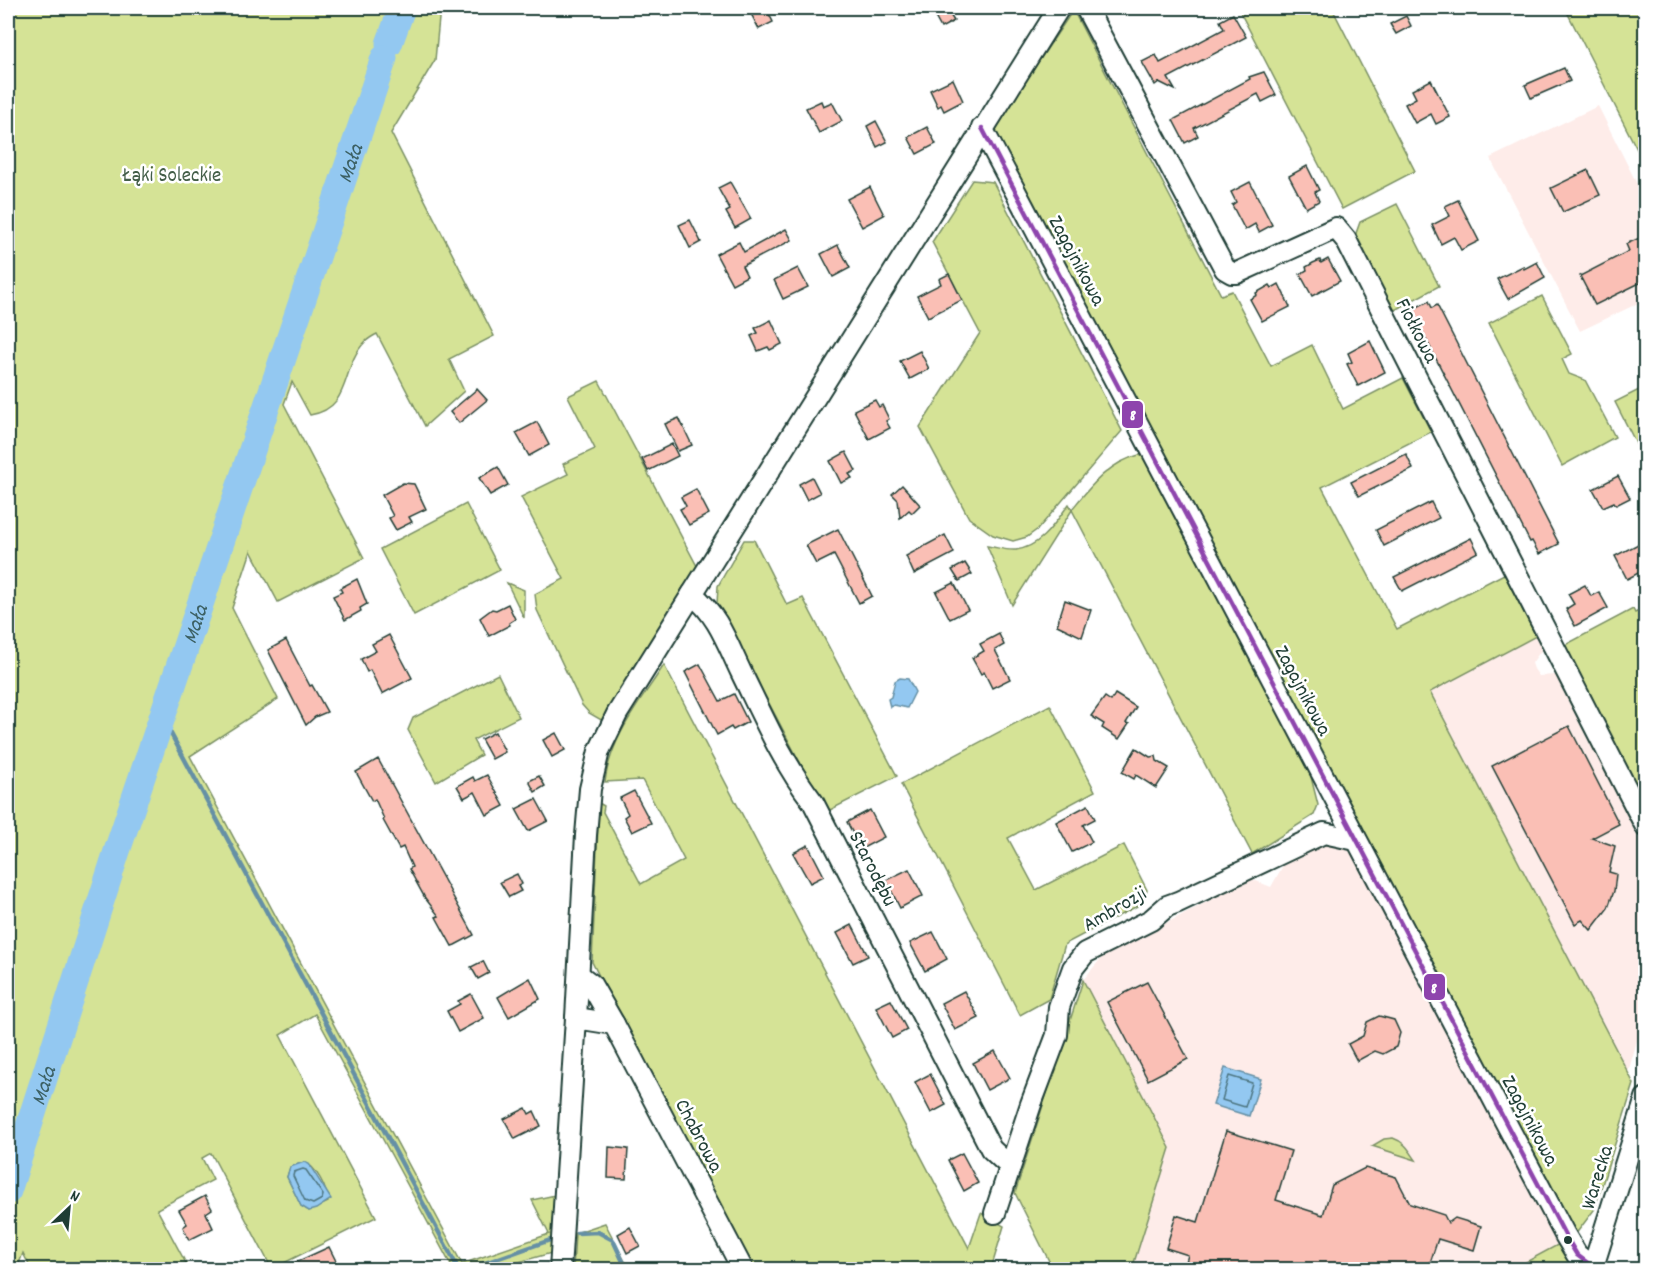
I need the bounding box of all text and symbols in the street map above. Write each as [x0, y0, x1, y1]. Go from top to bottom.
water label: Mała [331, 139, 373, 188]
park label: Łąki Soleckie [122, 162, 221, 192]
street label: Zagajnikowa [1039, 211, 1112, 313]
street label: Fiołkowa [1386, 294, 1445, 370]
line badge: 8 [1121, 400, 1144, 429]
text: 8 [1130, 405, 1137, 428]
water label: Mała [176, 600, 218, 648]
street label: Zagajnikowa [1265, 641, 1338, 743]
street label: Starodębu [840, 826, 903, 912]
street label: Ambrozji [1078, 880, 1153, 941]
line badge: 8 [1423, 973, 1446, 1001]
text: 8 [1431, 978, 1438, 1001]
water label: Mała [24, 1061, 66, 1110]
street label: Zagajnikowa [1492, 1071, 1565, 1173]
street label: Chabrowa [665, 1094, 730, 1180]
street label: Warecka [1575, 1141, 1623, 1214]
north arrow [39, 1178, 99, 1238]
text: N [66, 1185, 83, 1209]
unlabelled marker [1562, 1234, 1574, 1246]

